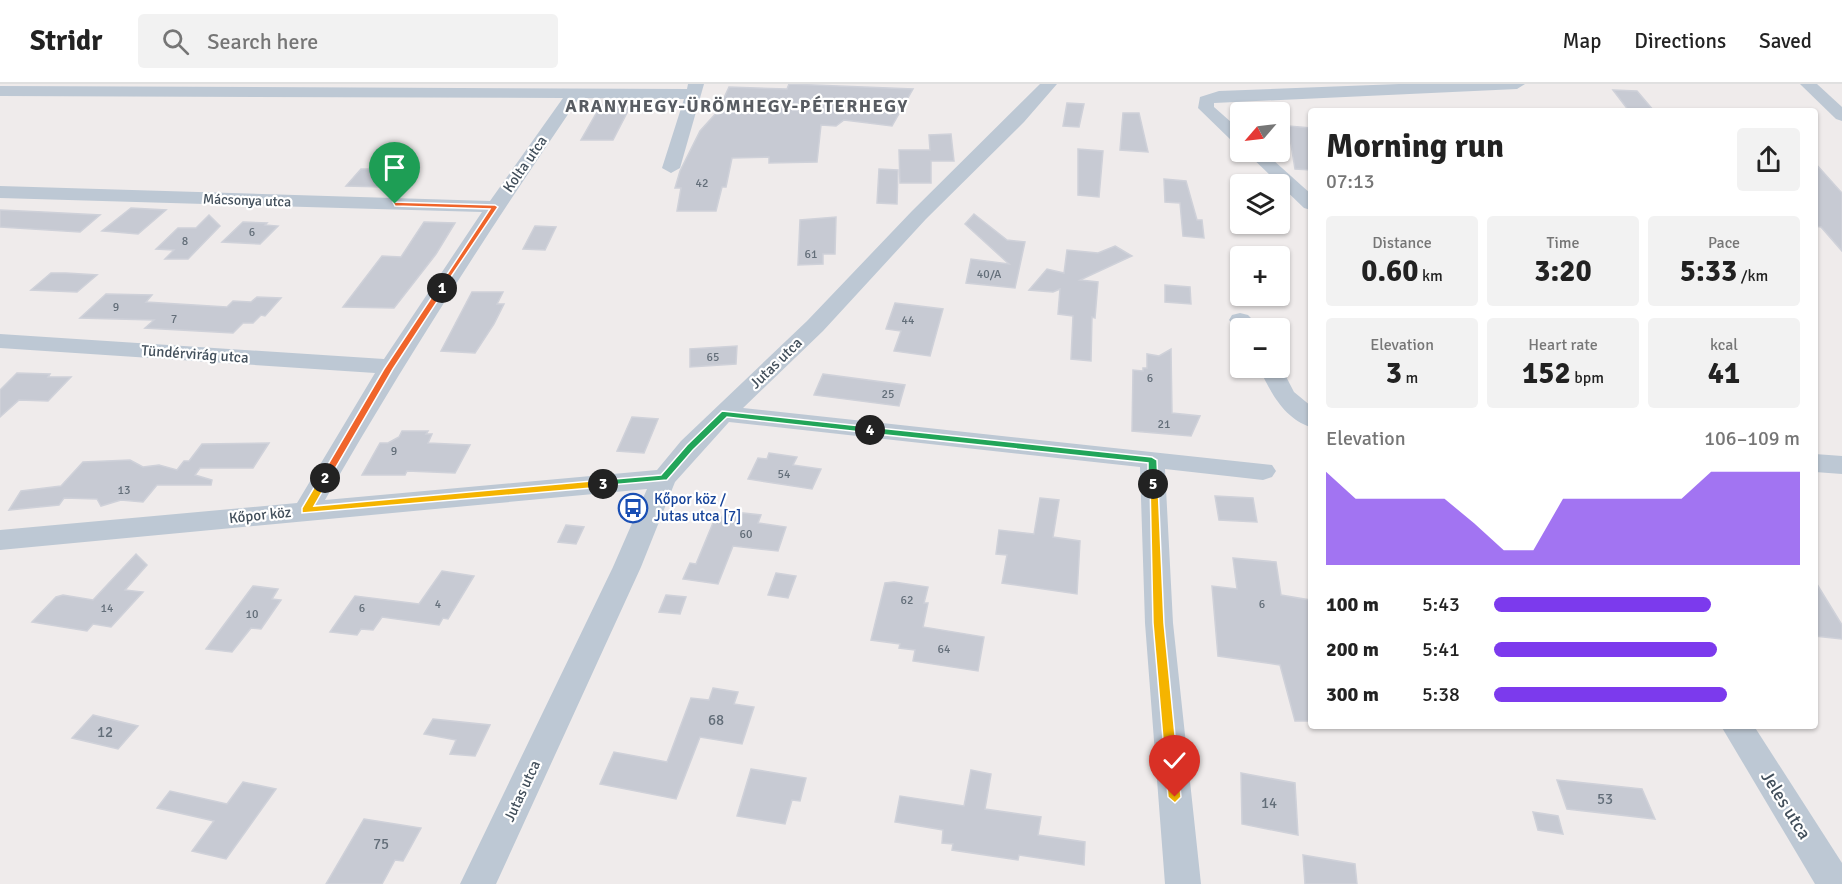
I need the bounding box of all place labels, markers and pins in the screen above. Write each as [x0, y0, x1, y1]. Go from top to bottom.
pin [369, 142, 420, 204]
pin: 1 [427, 273, 457, 303]
pin: 4 [855, 415, 885, 445]
pin: 2 [310, 463, 340, 493]
pin: 3 [588, 469, 618, 499]
pin: 5 [1138, 469, 1168, 499]
place label: Kőpor köz / Jutas utca [7] [654, 490, 741, 525]
bus stop icon: Kőpor köz / Jutas utca [7] [617, 492, 649, 524]
pin [1149, 735, 1200, 797]

